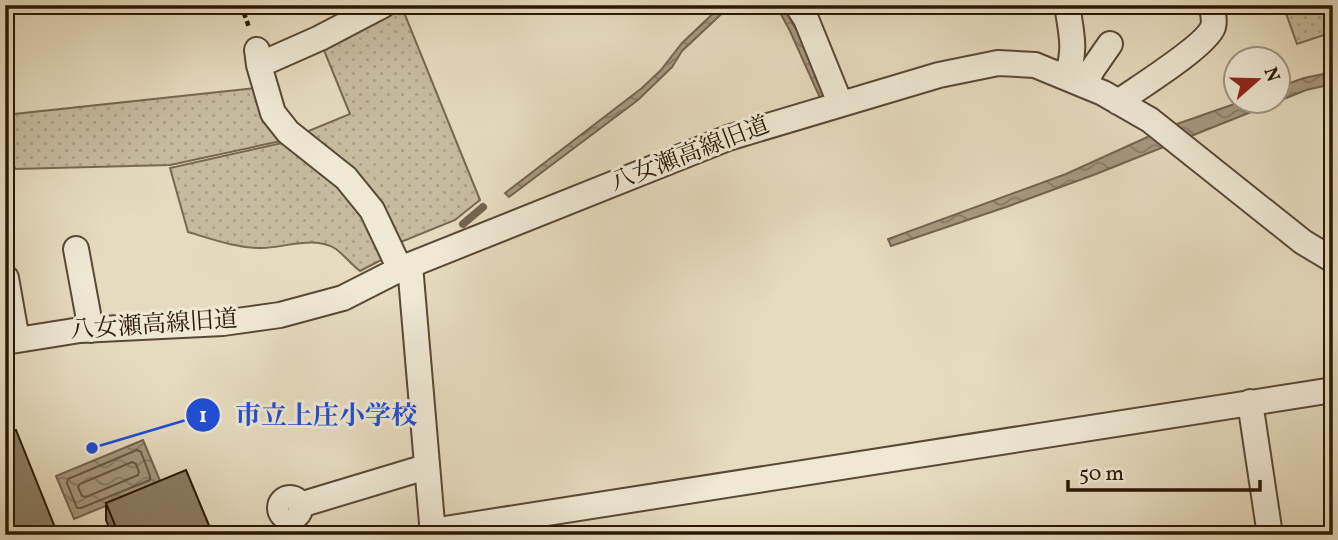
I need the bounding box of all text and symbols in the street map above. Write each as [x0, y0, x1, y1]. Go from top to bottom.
north arrow [1222, 46, 1292, 116]
text: N [1257, 64, 1286, 86]
street label: 八女瀬高線旧道 [605, 109, 775, 201]
street label: 八女瀬高線旧道 [69, 303, 239, 349]
callout: 市立上庄小学校 [186, 391, 431, 438]
text: 市立上庄小学校 [235, 399, 417, 435]
text: 1 [199, 402, 207, 431]
scale bar [1068, 449, 1261, 493]
text: 50 m [1079, 460, 1124, 489]

